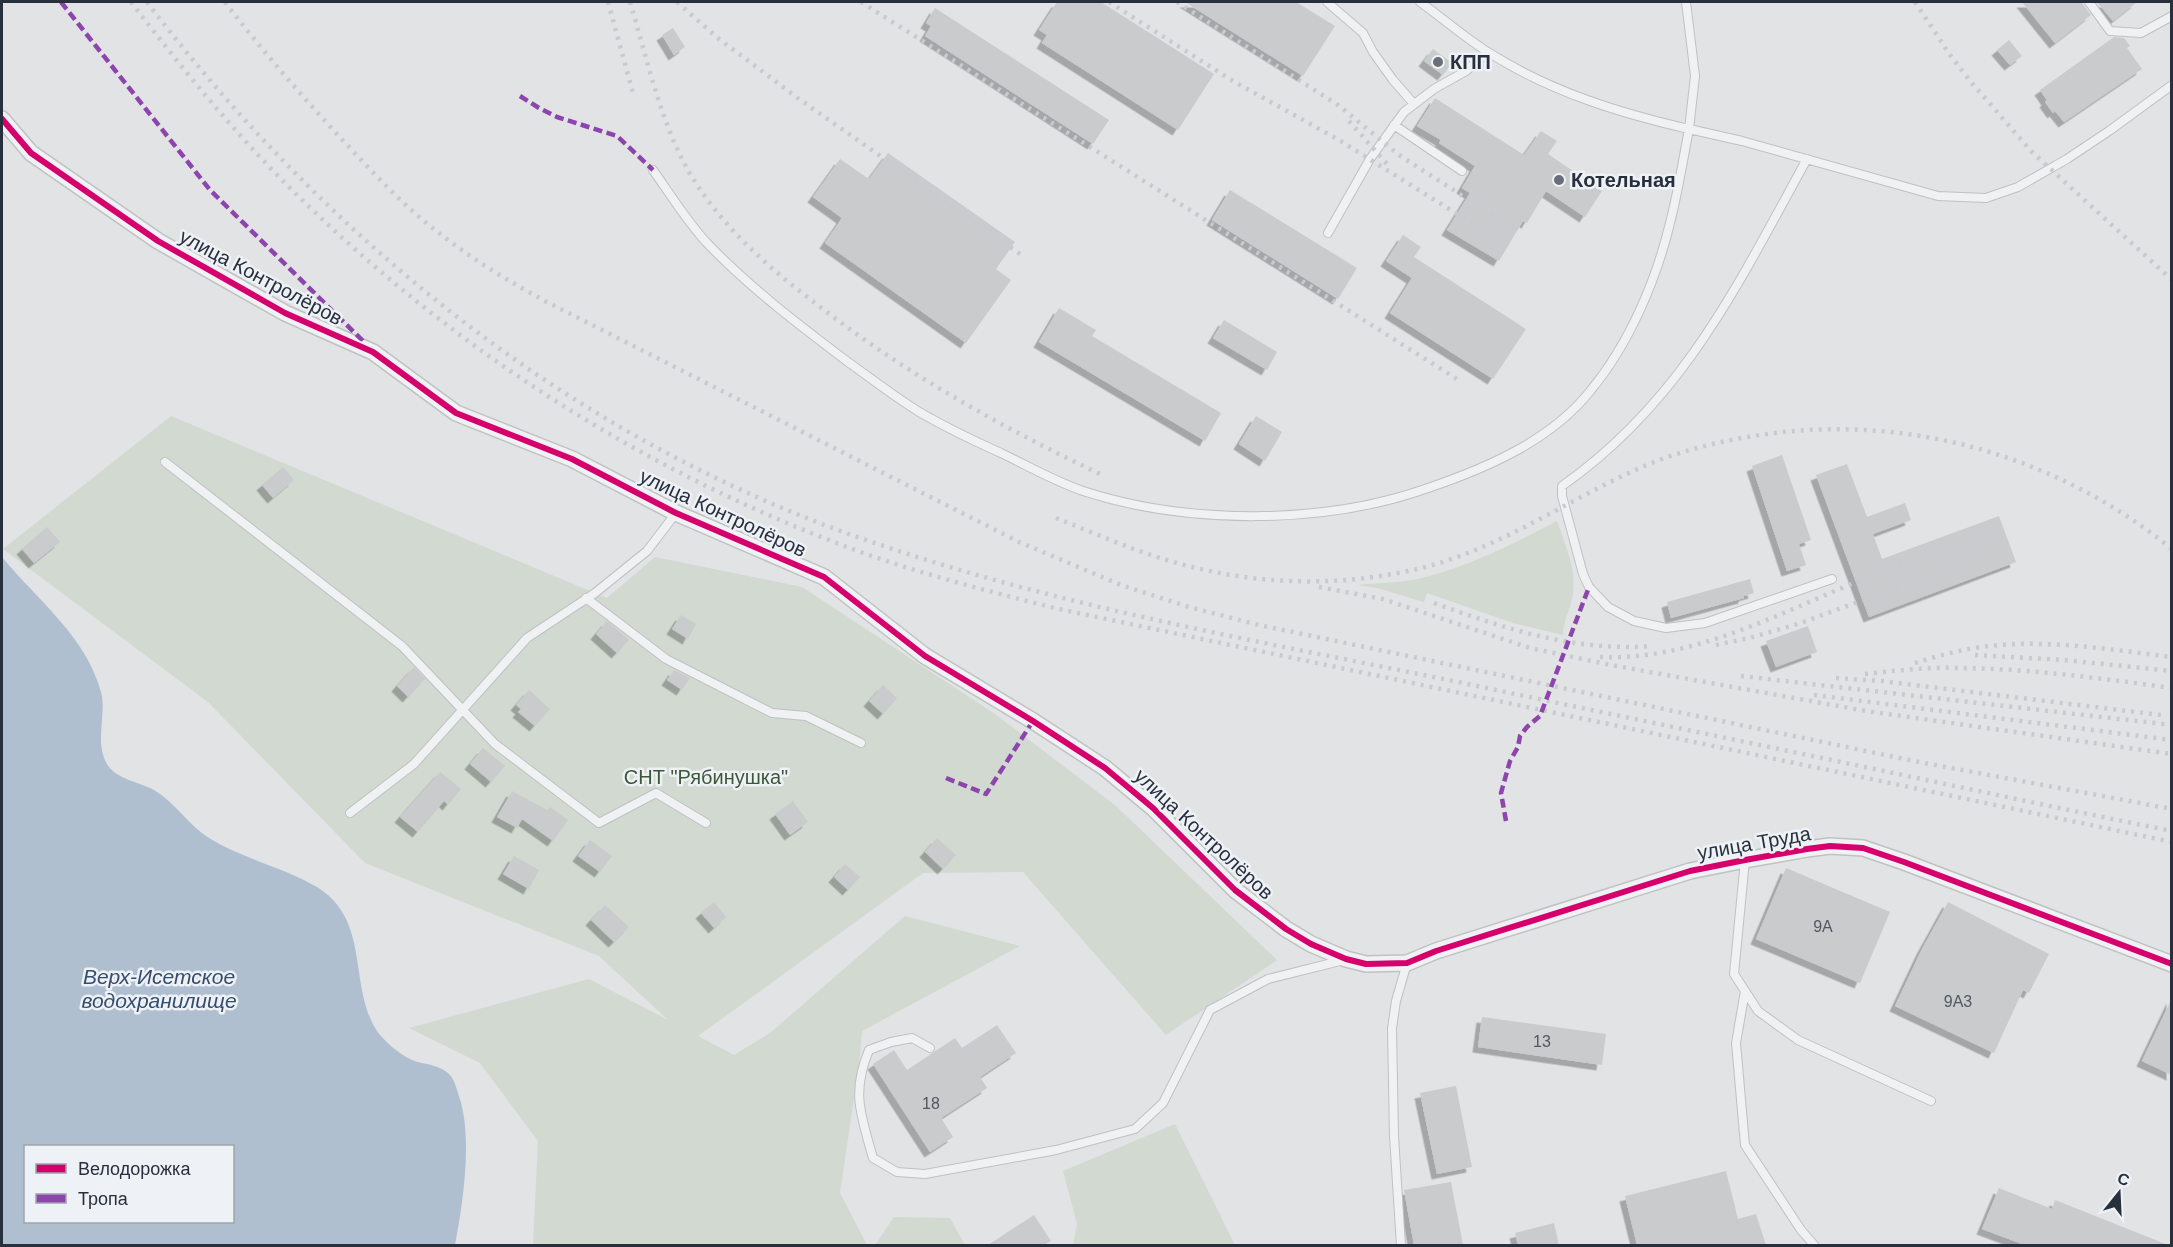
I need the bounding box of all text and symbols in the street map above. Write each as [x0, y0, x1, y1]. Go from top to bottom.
place label: КПП [1450, 51, 1491, 73]
marker: КПП [1431, 55, 1445, 69]
place label: Котельная [1571, 169, 1676, 191]
marker: Котельная [1552, 173, 1566, 187]
street label: улица Контролёров [176, 225, 346, 329]
street label: улица Контролёров [636, 465, 810, 561]
street label: улица Контролёров [1130, 764, 1278, 904]
park label: СНТ "Рябинушка" [624, 766, 788, 788]
street label: улица Труда [1696, 822, 1813, 864]
house number: 9А [1813, 918, 1833, 935]
water label: Верх-Исетское водохранилище [81, 965, 237, 1012]
house number: 9А3 [1944, 993, 1972, 1010]
house number: 13 [1533, 1033, 1551, 1050]
house number: 18 [922, 1095, 940, 1112]
legend [24, 1145, 234, 1223]
text: Велодорожка [78, 1159, 191, 1179]
north arrow [2089, 1163, 2149, 1223]
text: С [2115, 1169, 2132, 1189]
text: Тропа [78, 1189, 129, 1209]

